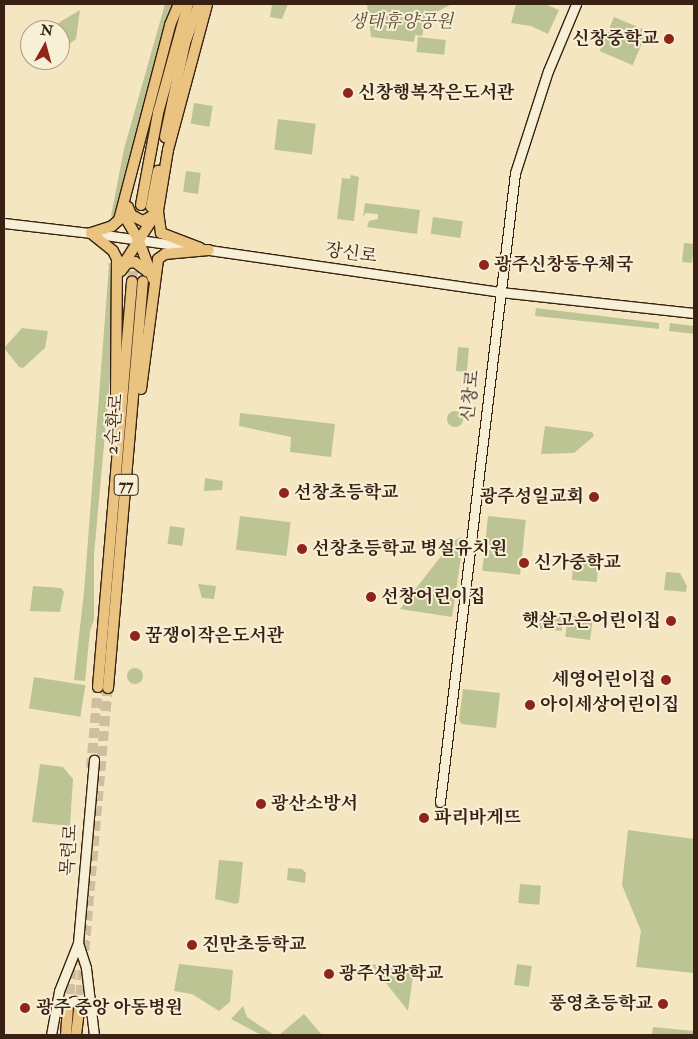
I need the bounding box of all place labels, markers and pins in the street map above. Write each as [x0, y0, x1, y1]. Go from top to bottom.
place label: 신창중학교 [572, 28, 659, 50]
marker: 신창중학교 [663, 33, 675, 45]
place label: 신창행복작은도서관 [358, 82, 514, 104]
marker: 신창행복작은도서관 [342, 87, 354, 99]
place label: 광주신창동우체국 [494, 254, 633, 276]
marker: 광주신창동우체국 [478, 259, 490, 271]
place label: 선창초등학교 [294, 482, 398, 504]
place label: 광주성일교회 [480, 486, 584, 508]
marker: 선창초등학교 [278, 487, 290, 499]
marker: 광주성일교회 [588, 491, 600, 503]
place label: 선창초등학교 병설유치원 [312, 538, 507, 560]
marker: 선창초등학교 병설유치원 [296, 543, 308, 555]
place label: 신가중학교 [534, 552, 621, 574]
marker: 신가중학교 [518, 557, 530, 569]
place label: 선창어린이집 [381, 586, 485, 608]
marker: 선창어린이집 [365, 591, 377, 603]
place label: 햇살고은어린이집 [522, 610, 661, 632]
marker: 햇살고은어린이집 [665, 615, 677, 627]
place label: 꿈쟁이작은도서관 [145, 625, 284, 647]
marker: 꿈쟁이작은도서관 [129, 630, 141, 642]
place label: 세영어린이집 [552, 669, 656, 691]
marker: 세영어린이집 [660, 674, 672, 686]
place label: 아이세상어린이집 [540, 694, 679, 716]
marker: 아이세상어린이집 [524, 699, 536, 711]
place label: 광산소방서 [271, 793, 358, 815]
marker: 광산소방서 [255, 798, 267, 810]
place label: 파리바게뜨 [434, 807, 521, 829]
marker: 파리바게뜨 [418, 812, 430, 824]
place label: 진만초등학교 [202, 934, 306, 956]
marker: 진만초등학교 [186, 939, 198, 951]
place label: 광주선광학교 [339, 963, 443, 985]
marker: 광주선광학교 [323, 968, 335, 980]
place label: 풍영초등학교 [549, 993, 653, 1015]
place label: 광주 중앙 아동병원 [36, 997, 183, 1019]
marker: 풍영초등학교 [657, 998, 669, 1010]
marker: 광주 중앙 아동병원 [18, 1001, 32, 1015]

